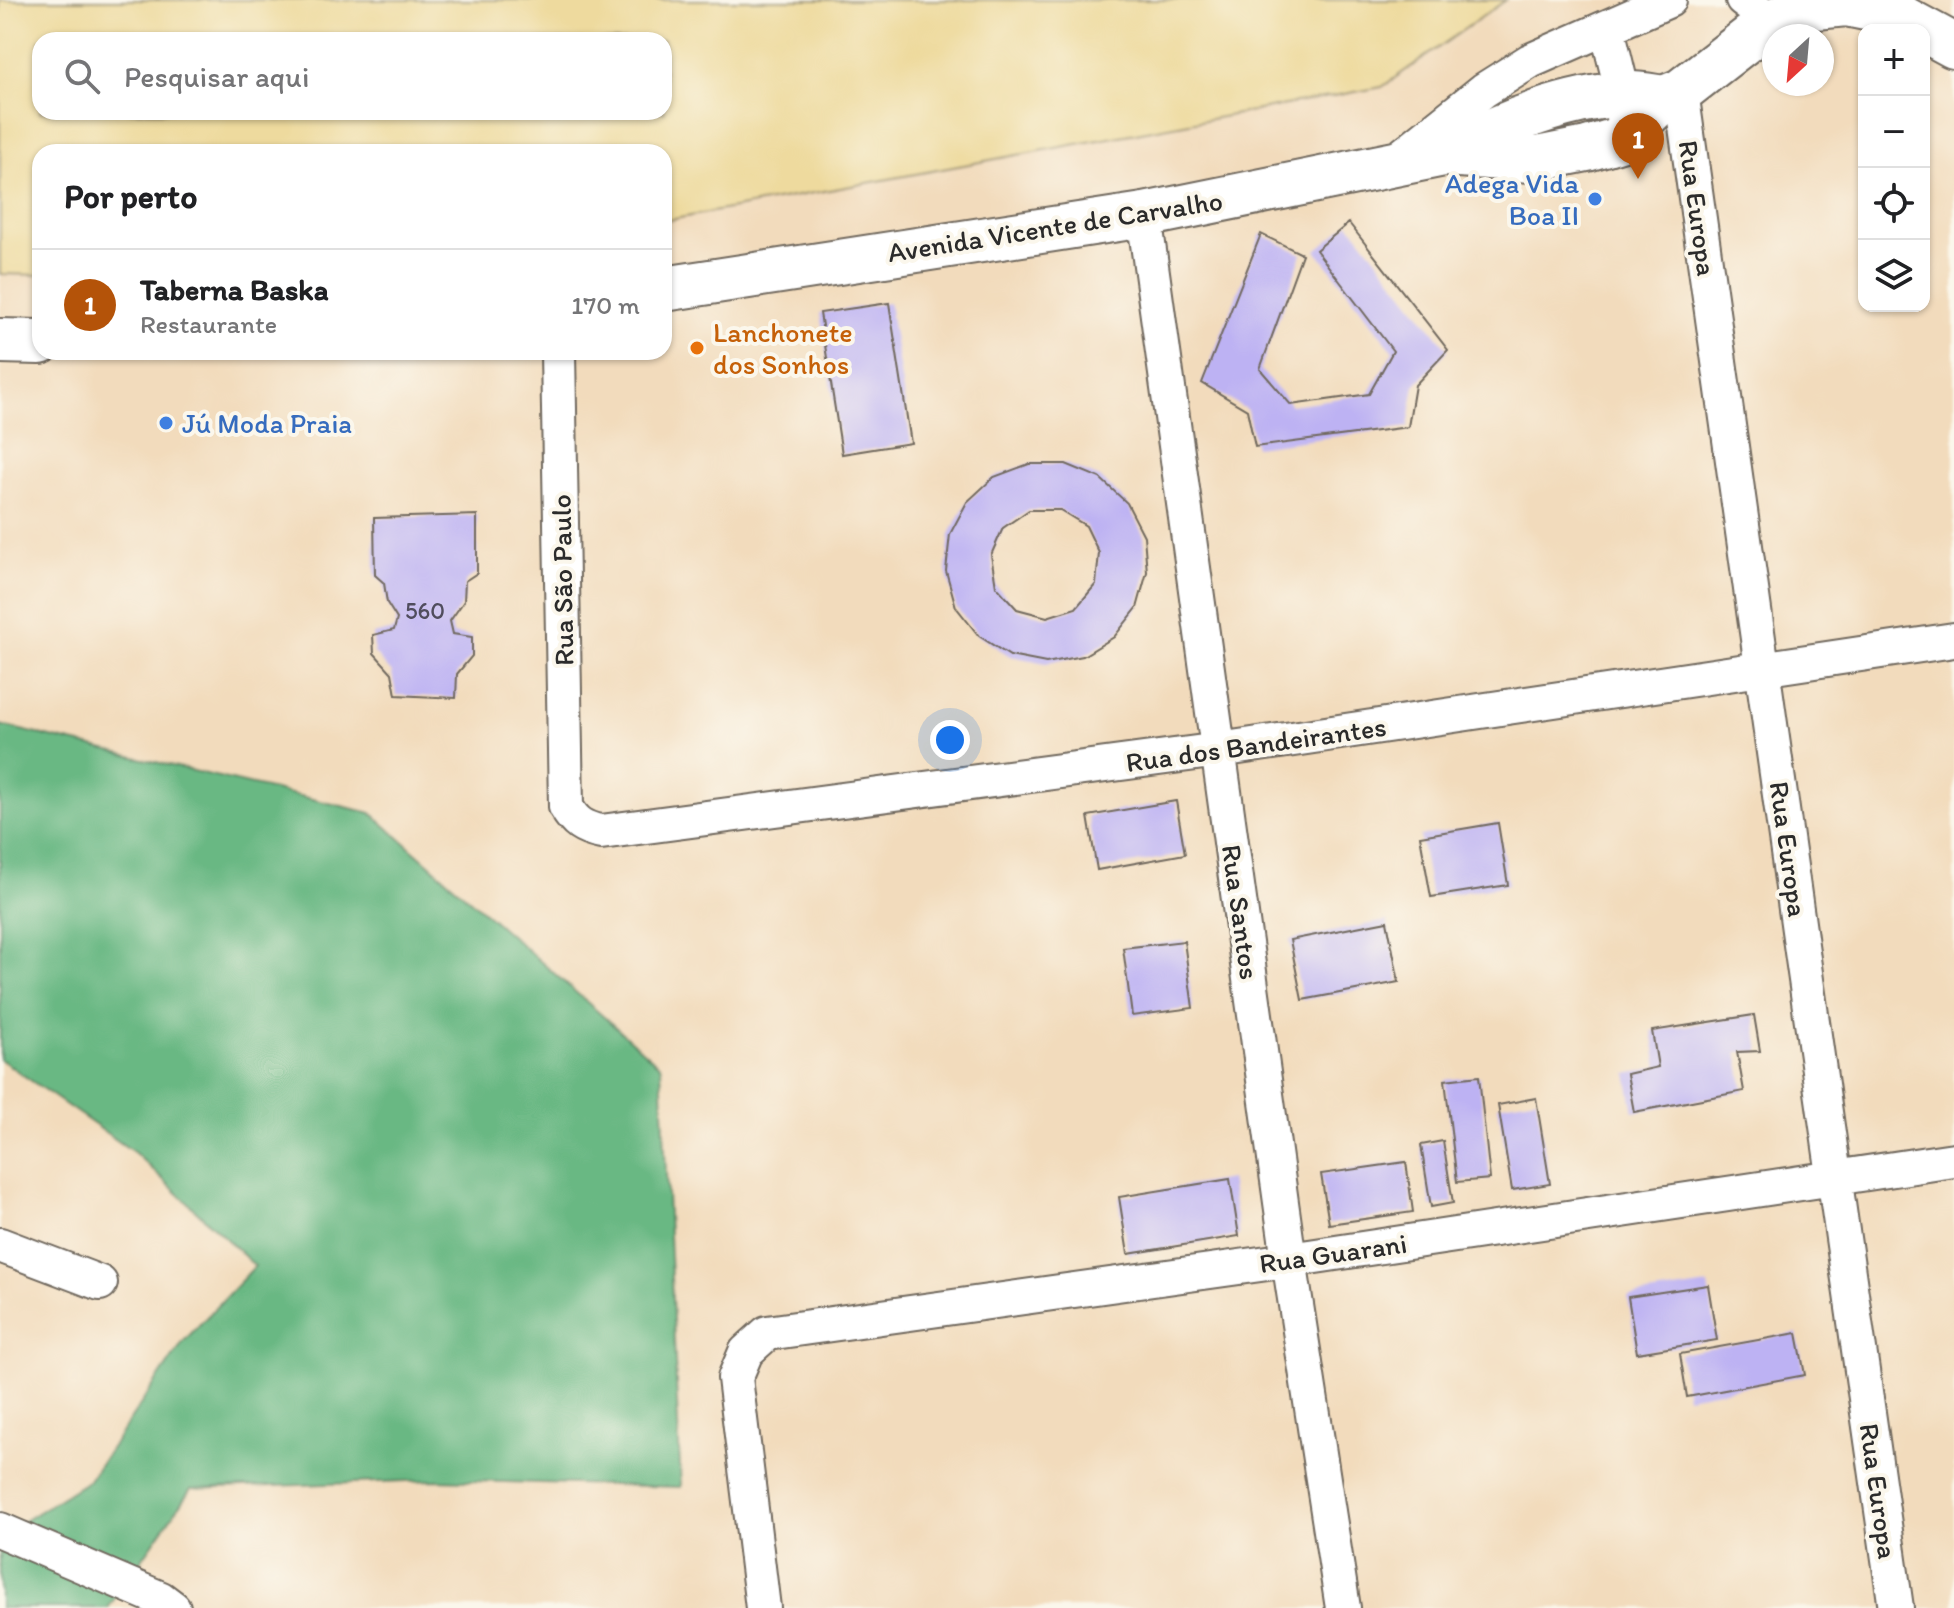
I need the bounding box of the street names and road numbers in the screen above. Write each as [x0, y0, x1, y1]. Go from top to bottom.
street label: Rua Europa [1672, 138, 1724, 278]
street label: Avenida Vicente de Carvalho [885, 183, 1225, 269]
street label: Rua São Paulo [544, 494, 580, 666]
street label: Rua dos Bandeirantes [1124, 709, 1388, 779]
street label: Rua Europa [1763, 779, 1815, 919]
street label: Rua Santos [1215, 842, 1267, 982]
street label: Rua Guarani [1257, 1226, 1409, 1280]
street label: Rua Europa [1853, 1421, 1905, 1561]

